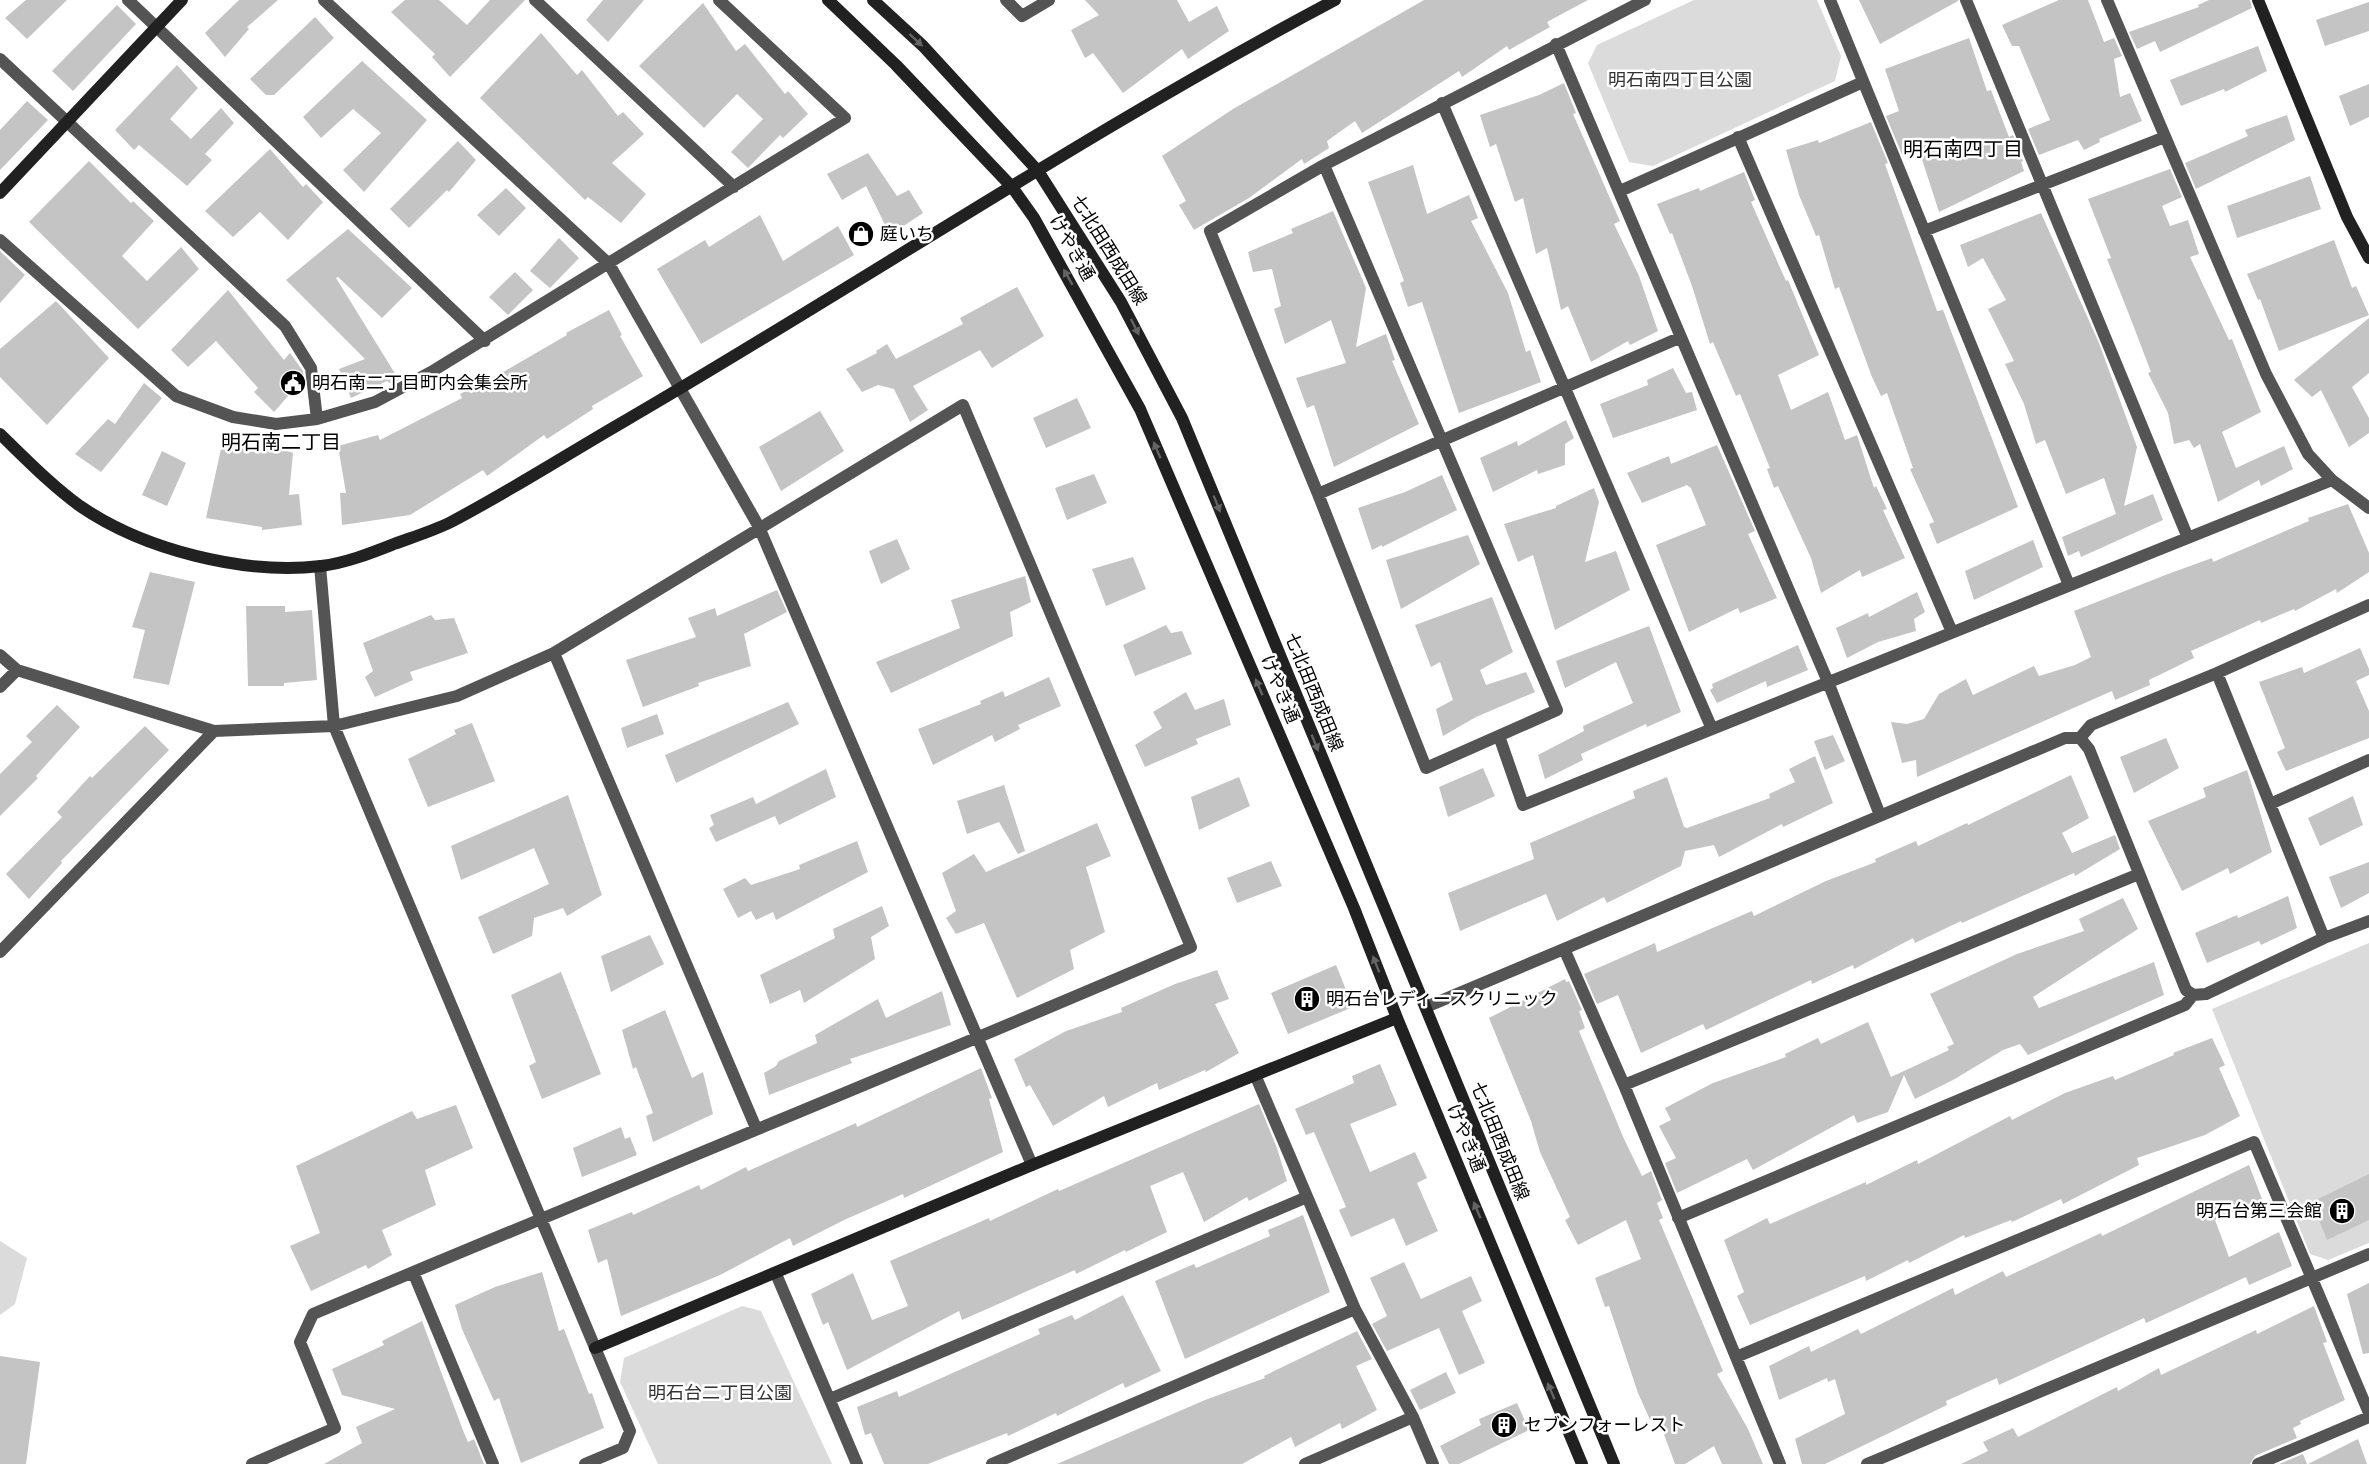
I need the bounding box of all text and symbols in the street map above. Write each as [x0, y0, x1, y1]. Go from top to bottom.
one-way arrow [908, 33, 923, 46]
park label: 明石南四丁目公園 [1608, 68, 1752, 91]
district label: 明石南四丁目 [1903, 136, 2023, 162]
street label: 七北田西成田線 [1066, 190, 1153, 309]
street label: けやき通 [1044, 211, 1100, 285]
shop icon: 庭いち [846, 219, 876, 249]
place label: 庭いち [880, 222, 934, 245]
one-way arrow [1063, 268, 1073, 285]
one-way arrow [1130, 319, 1139, 336]
public building icon: 明石南二丁目町内会集会所 [278, 368, 308, 398]
place label: 明石南二丁目町内会集会所 [312, 371, 528, 394]
district label: 明石南二丁目 [221, 429, 341, 455]
one-way arrow [1152, 441, 1162, 459]
one-way arrow [1213, 495, 1222, 513]
street label: 七北田西成田線 [1280, 629, 1349, 755]
street label: けやき通 [1256, 651, 1305, 726]
one-way arrow [1254, 678, 1264, 696]
one-way arrow [1310, 734, 1320, 752]
one-way arrow [1370, 954, 1380, 972]
building icon: 明石台レディースクリニック [1292, 984, 1322, 1014]
place label: 明石台レディースクリニック [1326, 987, 1558, 1010]
street label: 七北田西成田線 [1466, 1078, 1535, 1204]
street label: けやき通 [1442, 1100, 1491, 1175]
building icon: 明石台第三会館 [2327, 1196, 2357, 1226]
place label: 明石台第三会館 [2196, 1199, 2322, 1222]
one-way arrow [1472, 1201, 1482, 1219]
park label: 明石台二丁目公園 [648, 1381, 792, 1404]
one-way arrow [1546, 1381, 1556, 1399]
building icon: セブンフォーレスト [1489, 1410, 1519, 1440]
place label: セブンフォーレスト [1524, 1413, 1685, 1436]

